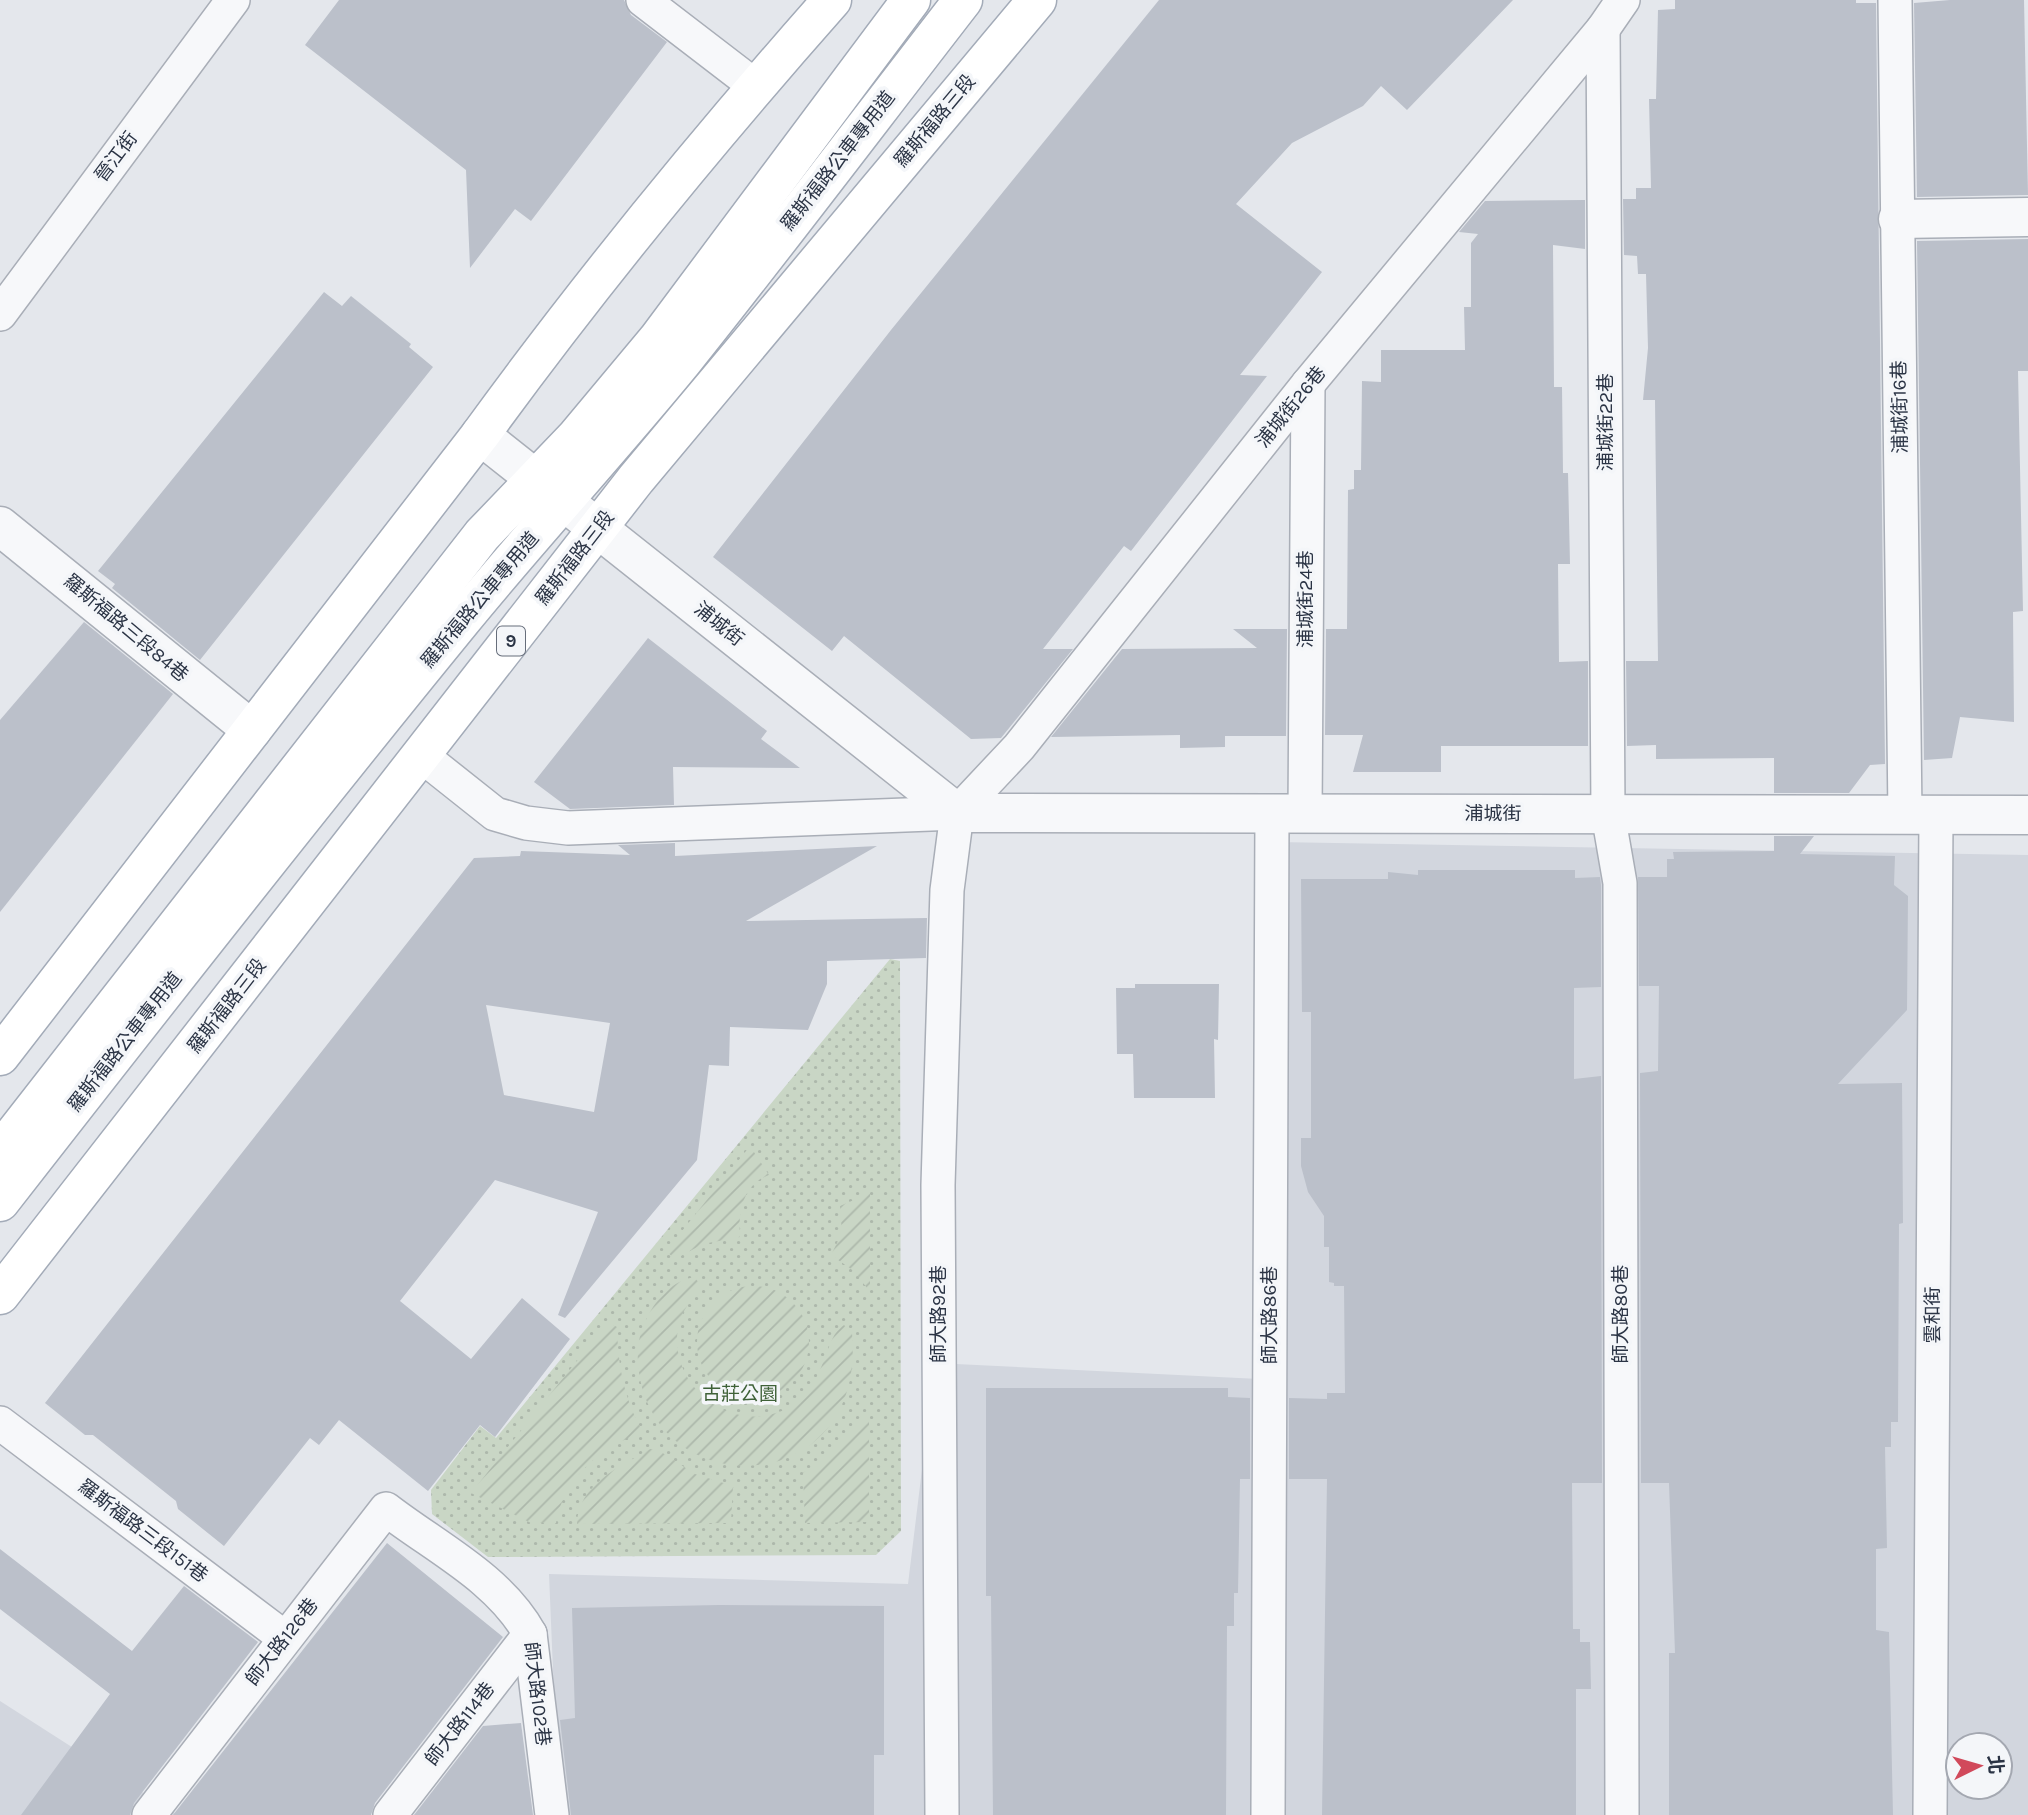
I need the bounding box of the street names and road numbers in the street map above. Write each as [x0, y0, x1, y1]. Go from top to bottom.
street label: 羅斯福路三段 [890, 70, 980, 172]
street label: 羅斯福路公車專用道 [777, 87, 899, 235]
street label: 晉江街 [90, 128, 142, 186]
street label: 浦城街16巷 [1888, 360, 1912, 454]
street label: 浦城街26巷 [1252, 362, 1330, 452]
street label: 浦城街22巷 [1595, 373, 1617, 471]
street label: 羅斯福路三段 [531, 506, 619, 610]
street label: 羅斯福路公車專用道 [417, 527, 543, 673]
street label: 浦城街24巷 [1295, 550, 1317, 648]
street label: 羅斯福路三段84巷 [59, 570, 193, 686]
street label: 浦城街 [690, 598, 748, 650]
road number: 9 [497, 626, 525, 656]
street label: 浦城街 [1464, 803, 1522, 825]
street label: 羅斯福路三段 [183, 954, 271, 1058]
street label: 羅斯福路公車專用道 [64, 968, 186, 1116]
street label: 師大路92巷 [928, 1265, 950, 1363]
street label: 師大路80巷 [1610, 1265, 1632, 1363]
street label: 師大路86巷 [1259, 1266, 1281, 1364]
street label: 雲和街 [1922, 1286, 1944, 1344]
street label: 羅斯福路三段151巷 [74, 1475, 212, 1587]
street label: 師大路126巷 [241, 1594, 323, 1690]
street label: 師大路102巷 [520, 1641, 554, 1747]
street label: 師大路114巷 [421, 1678, 499, 1770]

